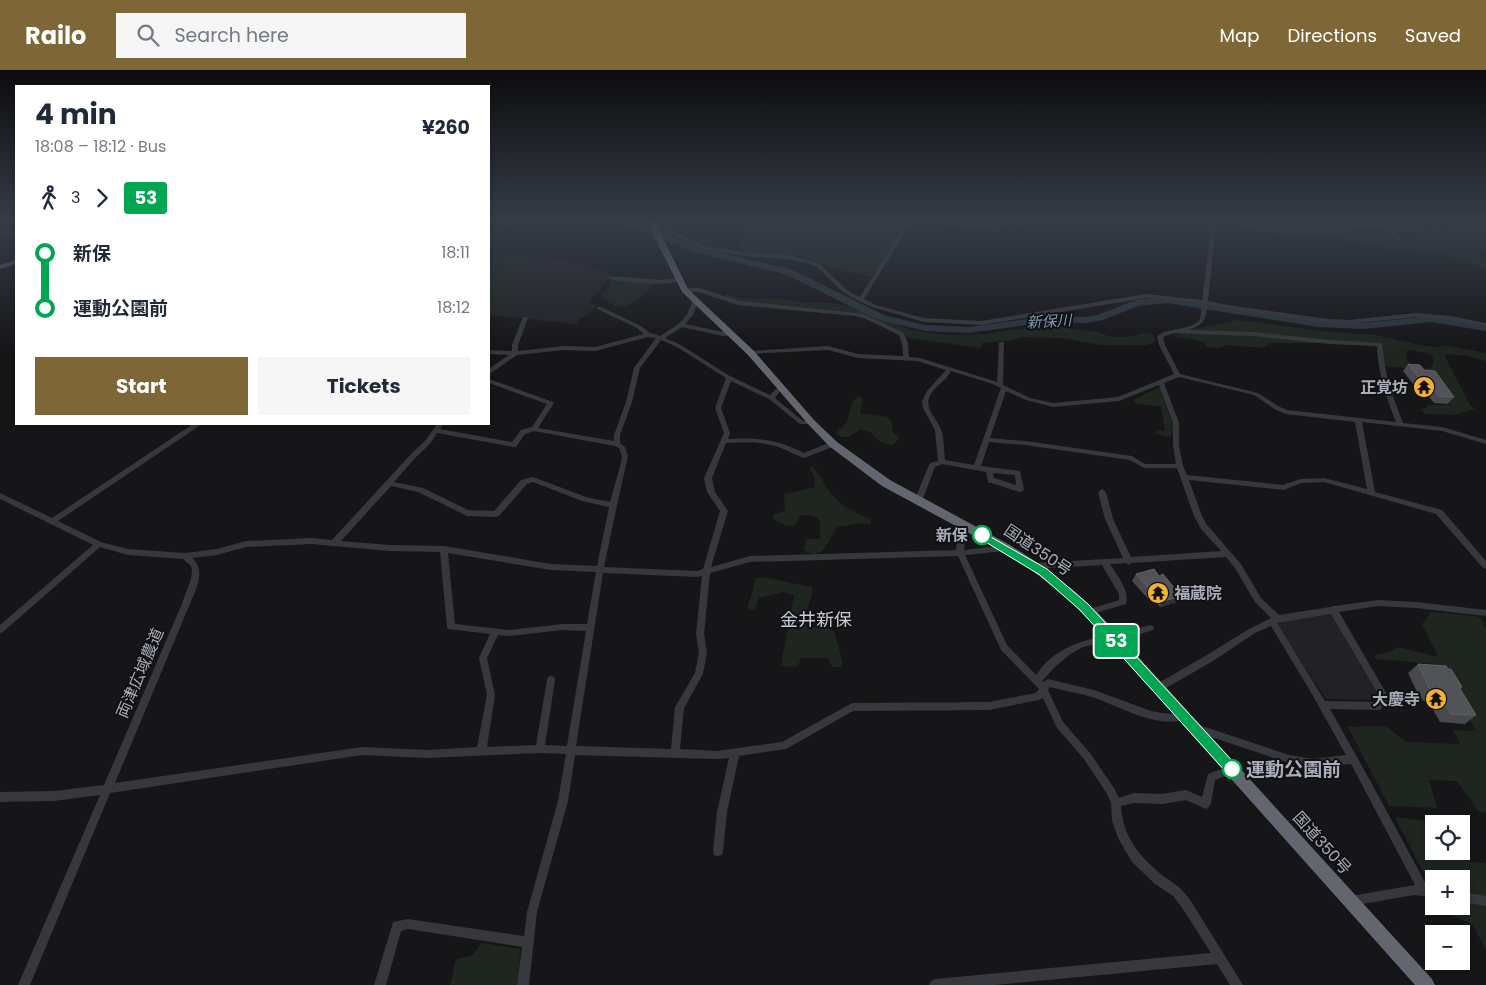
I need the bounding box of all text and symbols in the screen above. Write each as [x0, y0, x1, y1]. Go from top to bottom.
search box [116, 13, 466, 58]
text: Railo [25, 19, 86, 52]
icon: search [134, 21, 162, 49]
text: Search here [174, 22, 289, 49]
text: Map [1220, 23, 1259, 48]
text: Directions [1287, 23, 1377, 48]
text: Saved [1405, 23, 1461, 48]
text: 4 min [35, 95, 117, 134]
text: ¥260 [422, 114, 470, 141]
text: 18:08 – 18:12 · Bus [35, 135, 166, 158]
icon: walk [35, 184, 63, 212]
icon: forward [88, 184, 116, 212]
text: 53 [134, 185, 157, 210]
text: 3 [71, 186, 80, 209]
text: 新保 [73, 240, 111, 267]
text: 18:11 [441, 241, 470, 264]
text: 運動公園前 [73, 295, 168, 322]
text: 18:12 [437, 296, 470, 319]
water label: 新保川 [1026, 309, 1074, 333]
button: Start [35, 357, 248, 415]
button: Tickets [258, 357, 470, 415]
temple icon: 正覚坊 [1412, 375, 1436, 399]
place label: 正覚坊 [1360, 376, 1408, 399]
street label: 国道350号 [999, 519, 1077, 581]
place label: 新保 [936, 524, 968, 547]
marker: 新保 [972, 525, 992, 545]
temple icon: 福蔵院 [1146, 581, 1170, 605]
place label: 福蔵院 [1174, 582, 1222, 605]
district label: 金井新保 [780, 607, 852, 632]
street label: 両津広域農道 [111, 624, 169, 722]
line badge: 53 [1094, 625, 1138, 657]
text: 53 [1105, 628, 1127, 653]
temple icon: 大慶寺 [1424, 687, 1448, 711]
place label: 大慶寺 [1372, 688, 1420, 711]
place label: 運動公園前 [1246, 756, 1341, 783]
marker: 運動公園前 [1222, 759, 1242, 779]
street label: 国道350号 [1288, 806, 1356, 880]
map controls [1425, 815, 1470, 970]
button: locate [1425, 815, 1470, 860]
button: + [1425, 870, 1470, 915]
button: − [1425, 925, 1470, 970]

